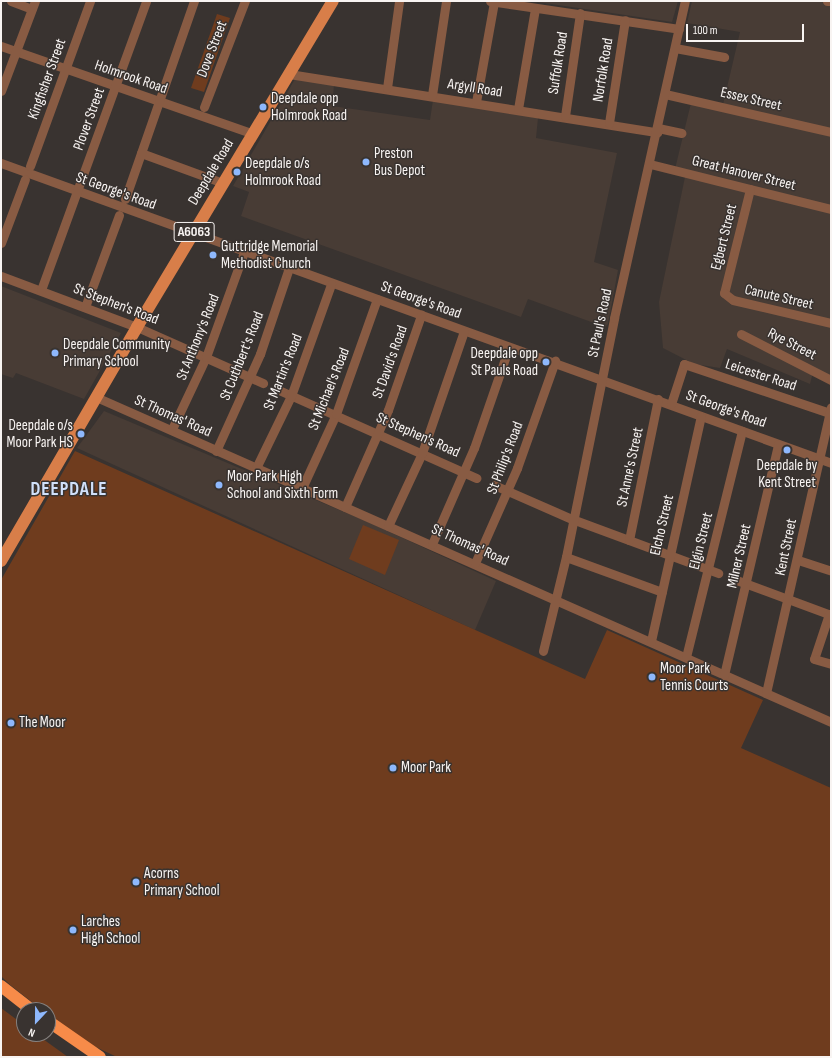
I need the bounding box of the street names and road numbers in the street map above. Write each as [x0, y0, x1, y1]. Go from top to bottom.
street label: Dove Street [193, 18, 231, 80]
street label: Suffolk Road [544, 30, 572, 96]
street label: Kingfisher Street [24, 36, 70, 122]
street label: Norfolk Road [589, 37, 617, 103]
street label: Holmrook Road [92, 56, 170, 98]
street label: Argyll Road [446, 75, 504, 101]
street label: Essex Street [719, 83, 783, 115]
street label: Plover Street [69, 85, 109, 153]
street label: Deepdale Road [184, 136, 238, 208]
street label: Great Hanover Street [690, 151, 798, 195]
street label: St George's Road [73, 168, 159, 214]
street label: Egbert Street [707, 202, 741, 272]
road number: A6063 [173, 220, 215, 244]
street label: St George's Road [378, 277, 464, 323]
street label: St Stephen's Road [71, 279, 161, 329]
street label: Canute Street [743, 280, 815, 314]
street label: St Paul's Road [584, 287, 616, 359]
street label: St Anthony's Road [173, 291, 223, 383]
street label: St Cuthbert's Road [216, 309, 268, 403]
street label: St David's Road [368, 323, 412, 401]
street label: Rye Street [765, 324, 819, 364]
street label: St Martin's Road [260, 331, 306, 413]
street label: St Michael's Road [304, 345, 354, 433]
street label: Leicester Road [723, 355, 799, 395]
street label: St George's Road [683, 386, 769, 432]
street label: St Thomas' Road [132, 391, 214, 441]
street label: St Stephen's Road [373, 408, 463, 462]
street label: St Philip's Road [483, 419, 527, 497]
street label: St Anne's Street [613, 426, 647, 508]
street label: Elcho Street [646, 493, 678, 557]
street label: Elgin Street [685, 511, 717, 571]
street label: Kent Street [771, 517, 801, 577]
street label: St Thomas' Road [429, 520, 511, 570]
street label: Milner Street [723, 522, 755, 590]

